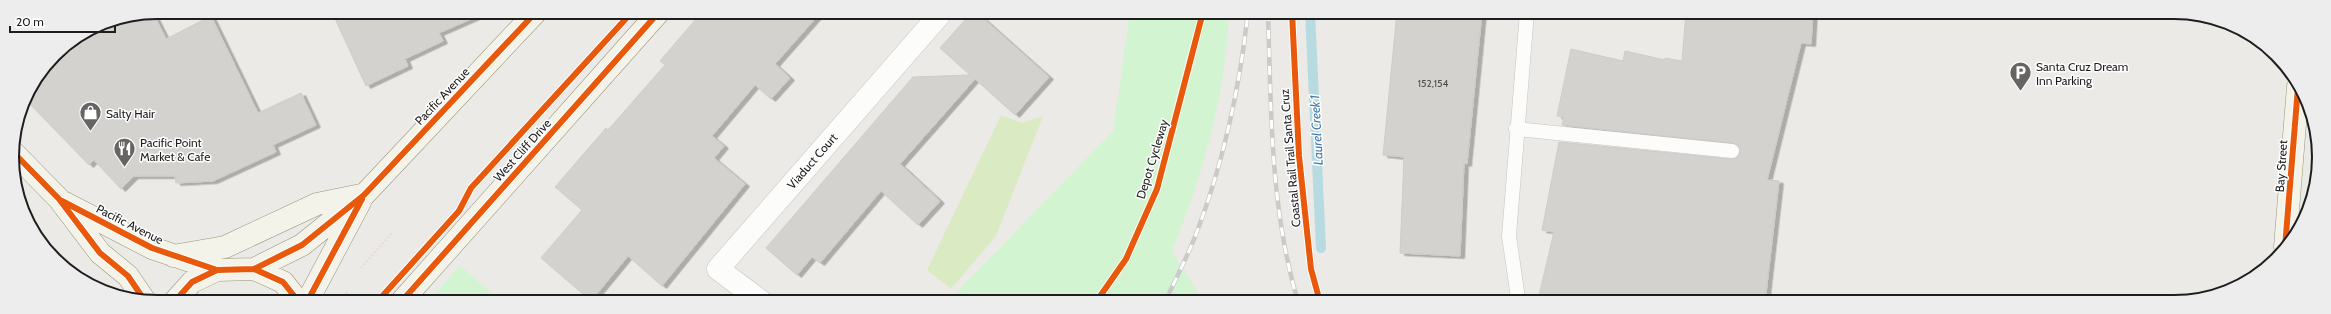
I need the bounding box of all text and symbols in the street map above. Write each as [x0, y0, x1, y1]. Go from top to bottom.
scale bar [10, 8, 115, 34]
text: 20 m [16, 14, 44, 29]
place label: Santa Cruz Dream Inn Parking [2036, 59, 2128, 88]
parking icon: Santa Cruz Dream Inn Parking [2007, 60, 2033, 93]
street label: Pacific Avenue [412, 64, 472, 128]
house number: 152,154 [1418, 77, 1448, 90]
street label: Coastal Rail Trail Santa Cruz [1276, 88, 1304, 228]
water label: Laurel Creek 1 [1306, 94, 1326, 166]
shop icon: Salty Hair [77, 100, 103, 133]
place label: Salty Hair [106, 106, 155, 121]
street label: West Cliff Drive [490, 116, 554, 184]
street label: Depot Cycleway [1133, 117, 1171, 201]
street label: Viaduct Court [784, 130, 840, 192]
place label: Pacific Point Market & Cafe [140, 135, 210, 164]
restaurant icon: Pacific Point Market & Cafe [112, 136, 138, 169]
street label: Bay Street [2272, 139, 2290, 193]
street label: Pacific Avenue [94, 201, 166, 247]

